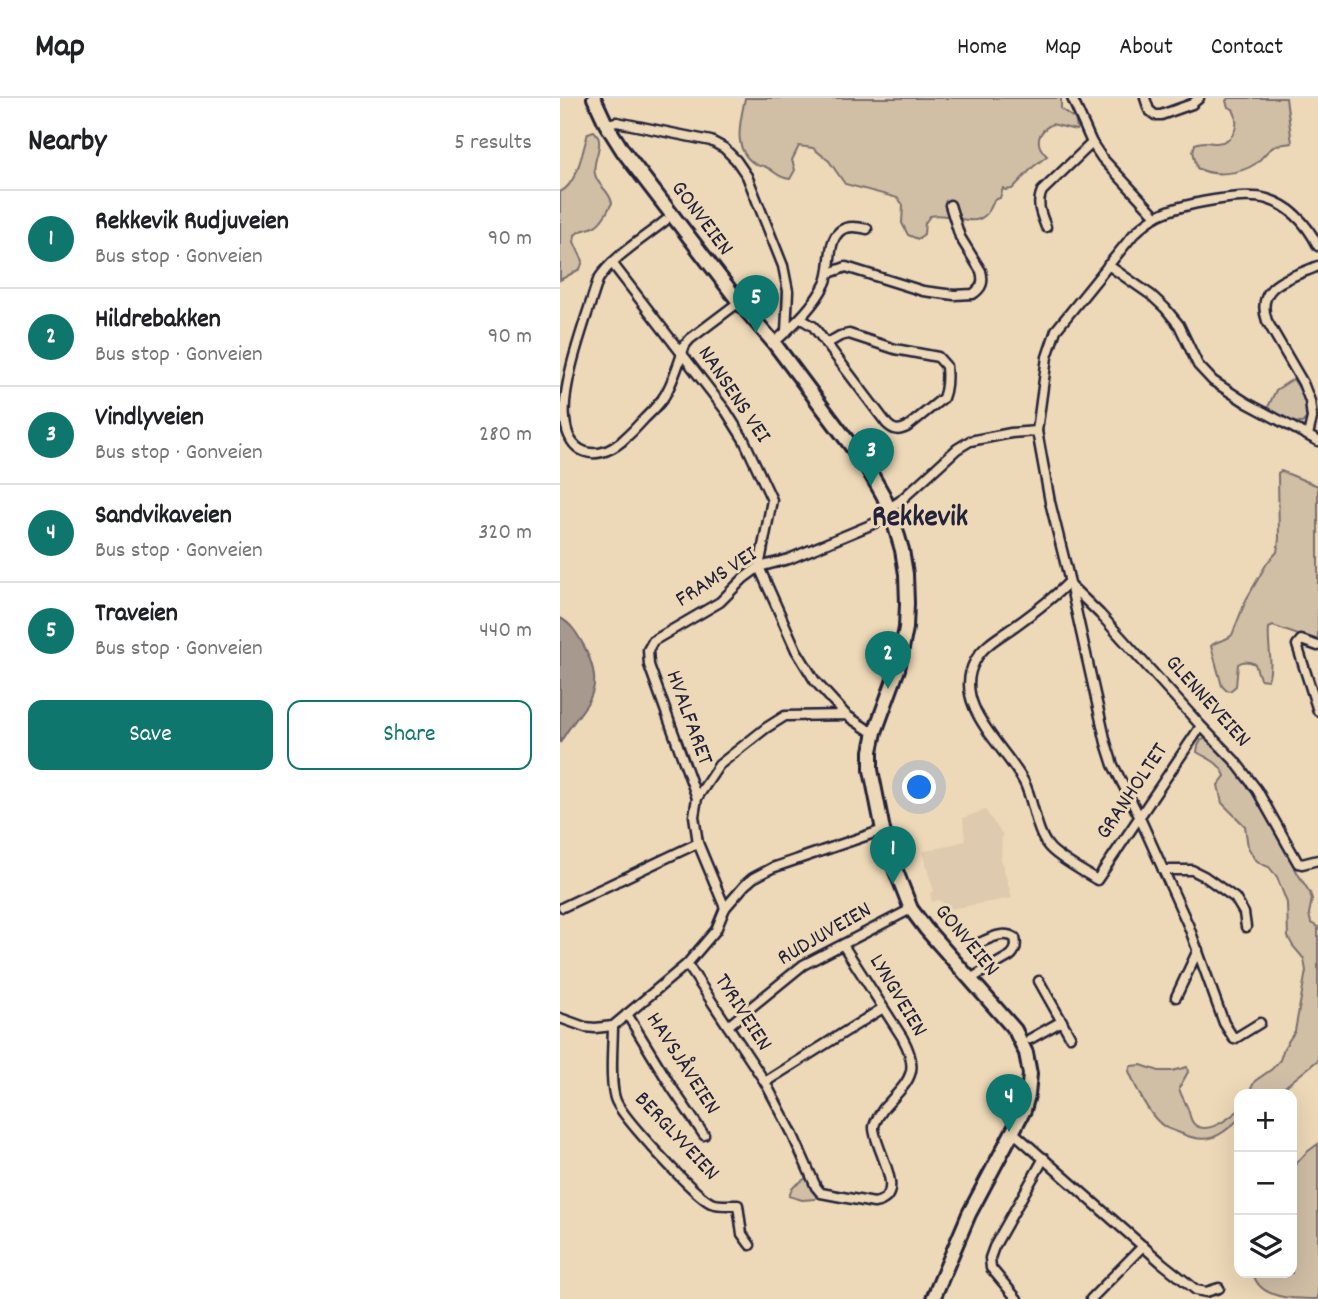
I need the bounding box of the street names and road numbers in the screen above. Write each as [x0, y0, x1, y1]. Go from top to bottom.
street label: GONVEIEN [662, 174, 740, 264]
street label: NANSENS VEI [688, 340, 778, 450]
street label: FRAMS VEI [670, 539, 764, 617]
street label: GLENNEVEIEN [1156, 648, 1258, 756]
street label: HVALFARET [656, 666, 720, 770]
street label: GRANHOLTET [1089, 737, 1177, 847]
street label: RUDJUVEIEN [772, 895, 878, 975]
street label: GONVEIEN [926, 897, 1006, 985]
street label: LYNGVEIEN [859, 948, 935, 1044]
street label: TYRIVEIEN [705, 968, 779, 1058]
street label: HAVSJÅVEIEN [637, 1006, 727, 1122]
street label: BERGLYVEIEN [626, 1085, 726, 1189]

